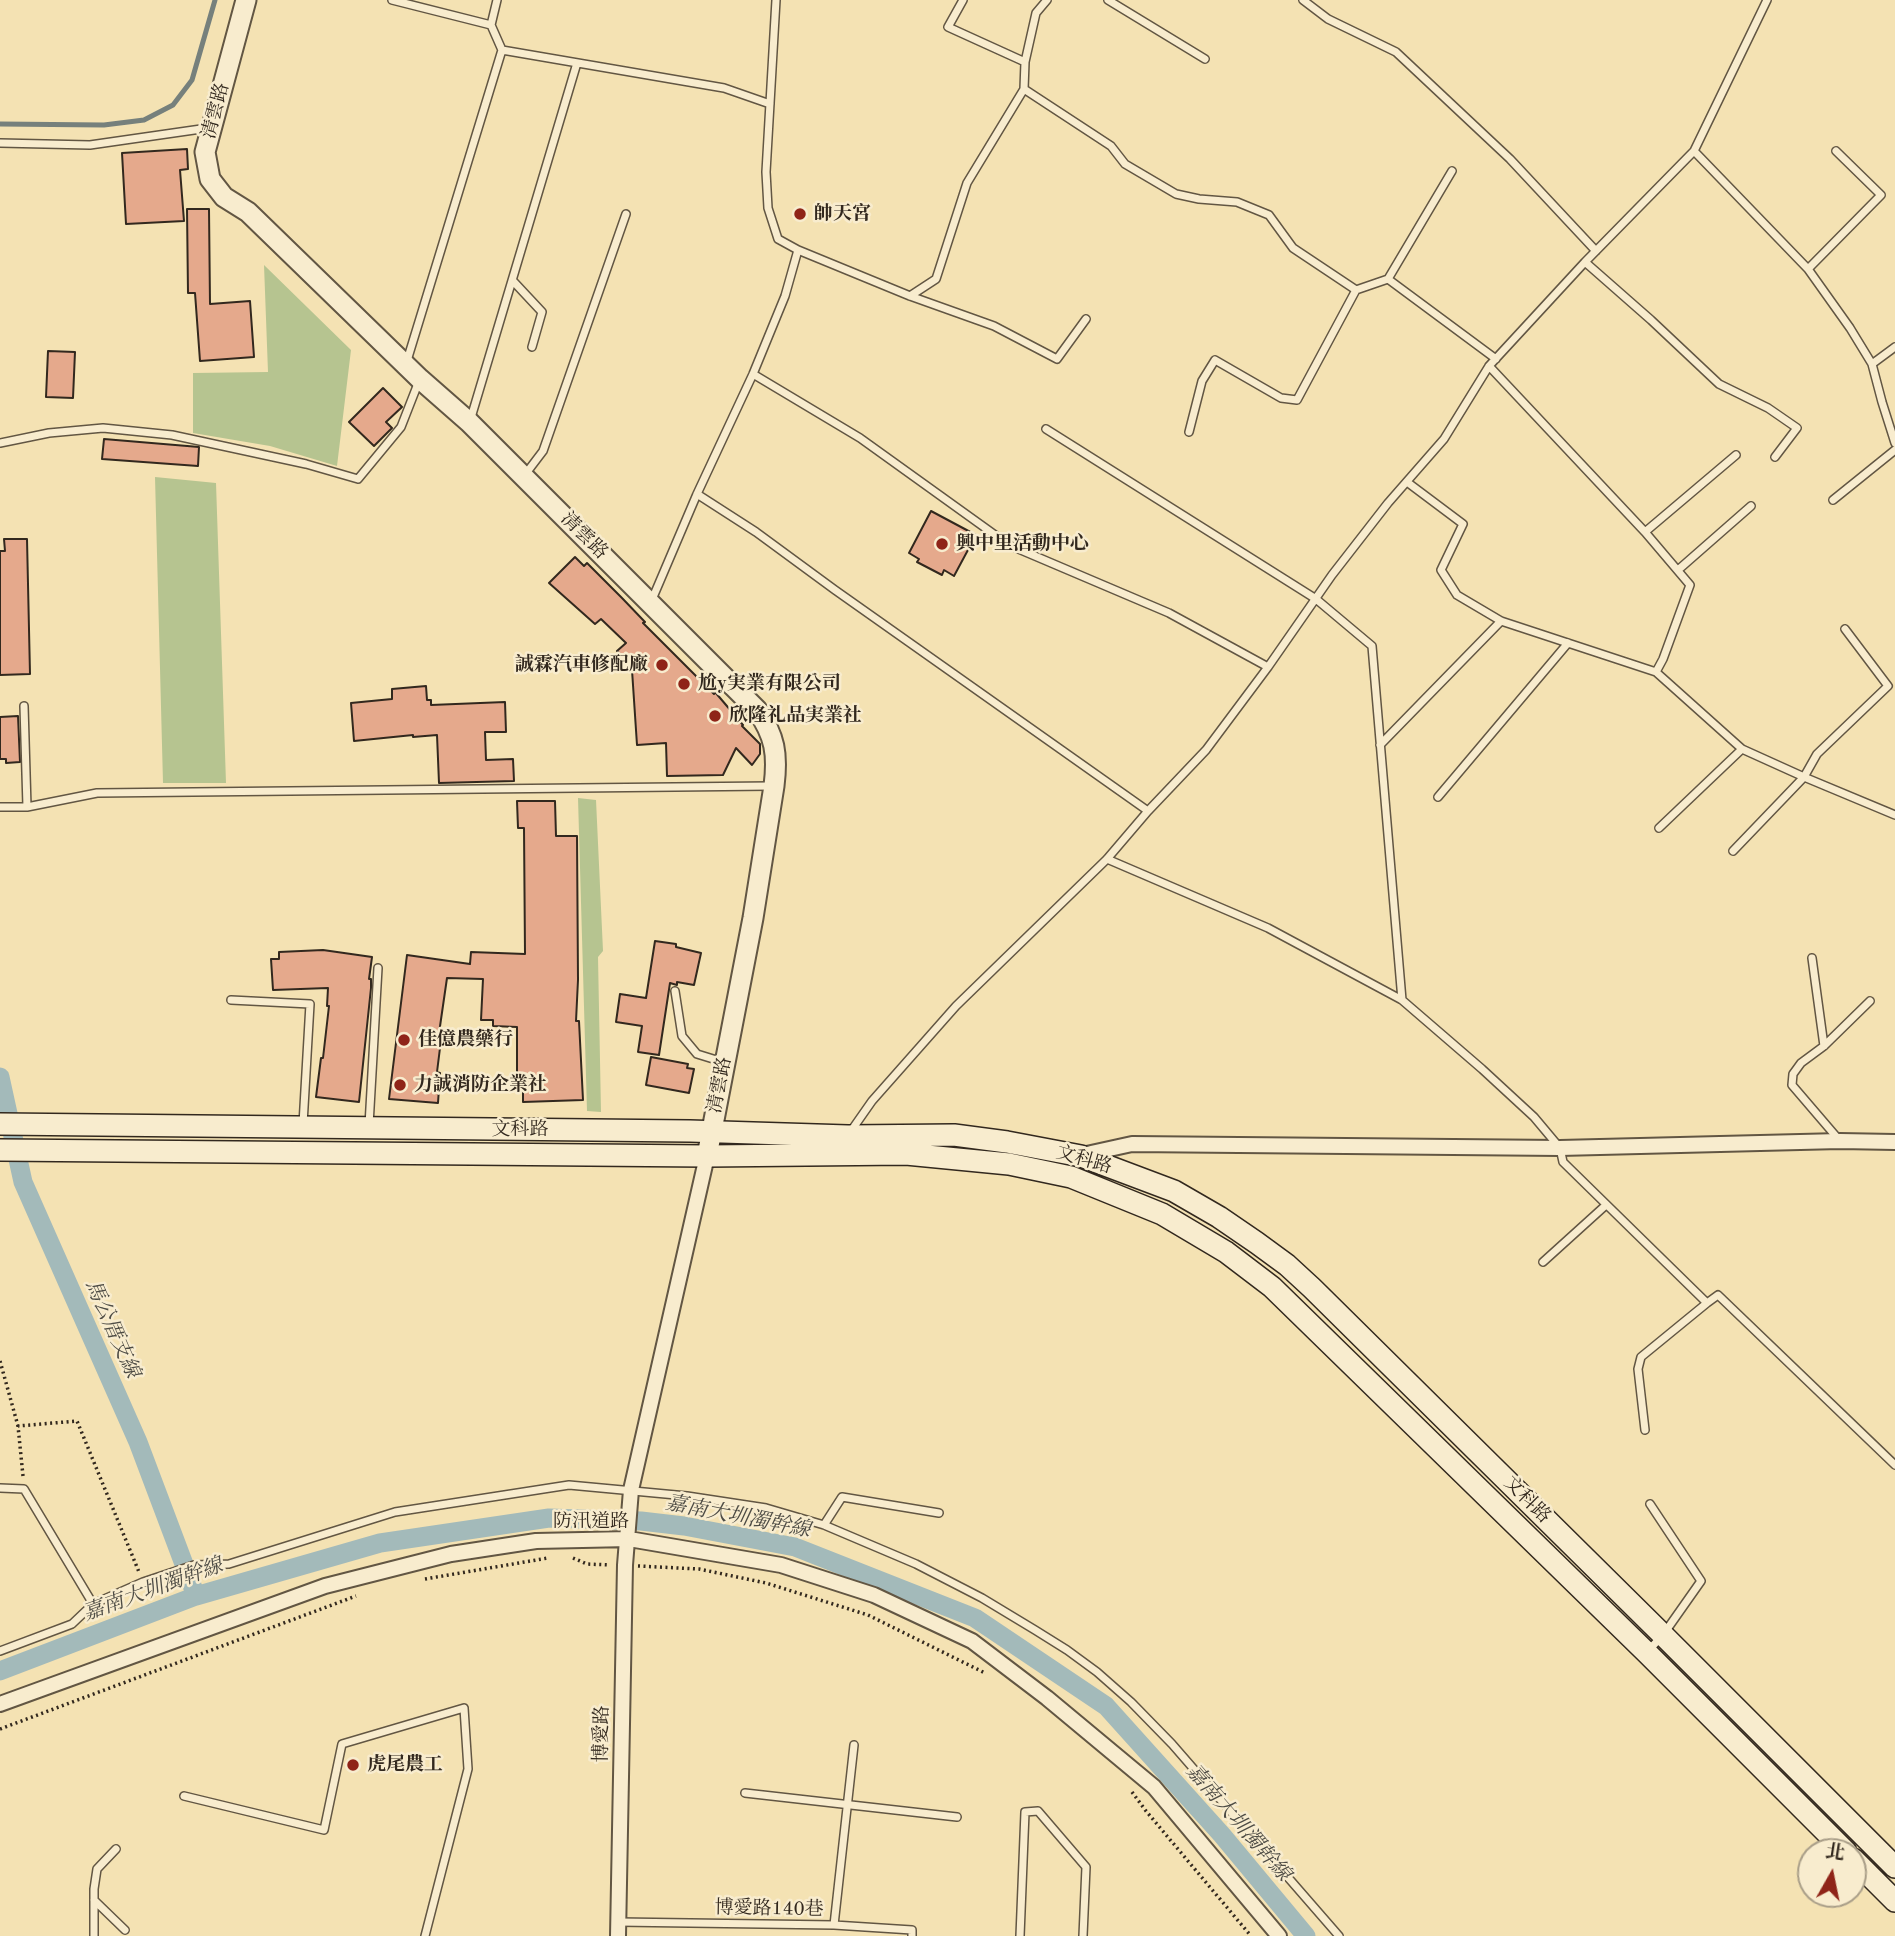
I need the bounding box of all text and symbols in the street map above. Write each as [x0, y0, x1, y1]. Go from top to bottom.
street label: 清雲路 [198, 81, 234, 141]
place label: 帥天宮 [814, 203, 871, 225]
marker: 帥天宮 [792, 206, 808, 222]
street label: 清雲路 [556, 508, 612, 564]
place label: 興中里活動中心 [956, 533, 1089, 555]
marker: 興中里活動中心 [934, 536, 950, 552]
place label: 誠霖汽車修配廠 [515, 654, 648, 676]
marker: 誠霖汽車修配廠 [654, 657, 670, 673]
place label: 尬y実業有限公司 [698, 673, 841, 695]
marker: 尬y実業有限公司 [676, 676, 692, 692]
place label: 欣隆礼品実業社 [729, 705, 862, 727]
marker: 欣隆礼品実業社 [707, 708, 723, 724]
place label: 佳億農藥行 [418, 1029, 513, 1051]
marker: 佳億農藥行 [396, 1032, 412, 1048]
street label: 清雲路 [703, 1055, 737, 1115]
place label: 力誠消防企業社 [414, 1074, 547, 1096]
marker: 力誠消防企業社 [392, 1077, 408, 1093]
street label: 文科路 [492, 1119, 548, 1141]
street label: 文科路 [1053, 1141, 1115, 1179]
water label: 馬公厝支線 [79, 1276, 145, 1382]
street label: 文科路 [1499, 1472, 1555, 1528]
water label: 嘉南大圳濁幹線 [663, 1491, 813, 1543]
street label: 防汛道路 [553, 1511, 629, 1533]
water label: 嘉南大圳濁幹線 [80, 1553, 226, 1627]
street label: 博愛路 [590, 1705, 614, 1763]
place label: 虎尾農工 [367, 1754, 443, 1776]
marker: 虎尾農工 [345, 1757, 361, 1773]
water label: 嘉南大圳濁幹線 [1180, 1759, 1296, 1887]
north arrow [1797, 1838, 1867, 1908]
text: 北 [1824, 1843, 1846, 1865]
street label: 博愛路140巷 [714, 1897, 824, 1921]

